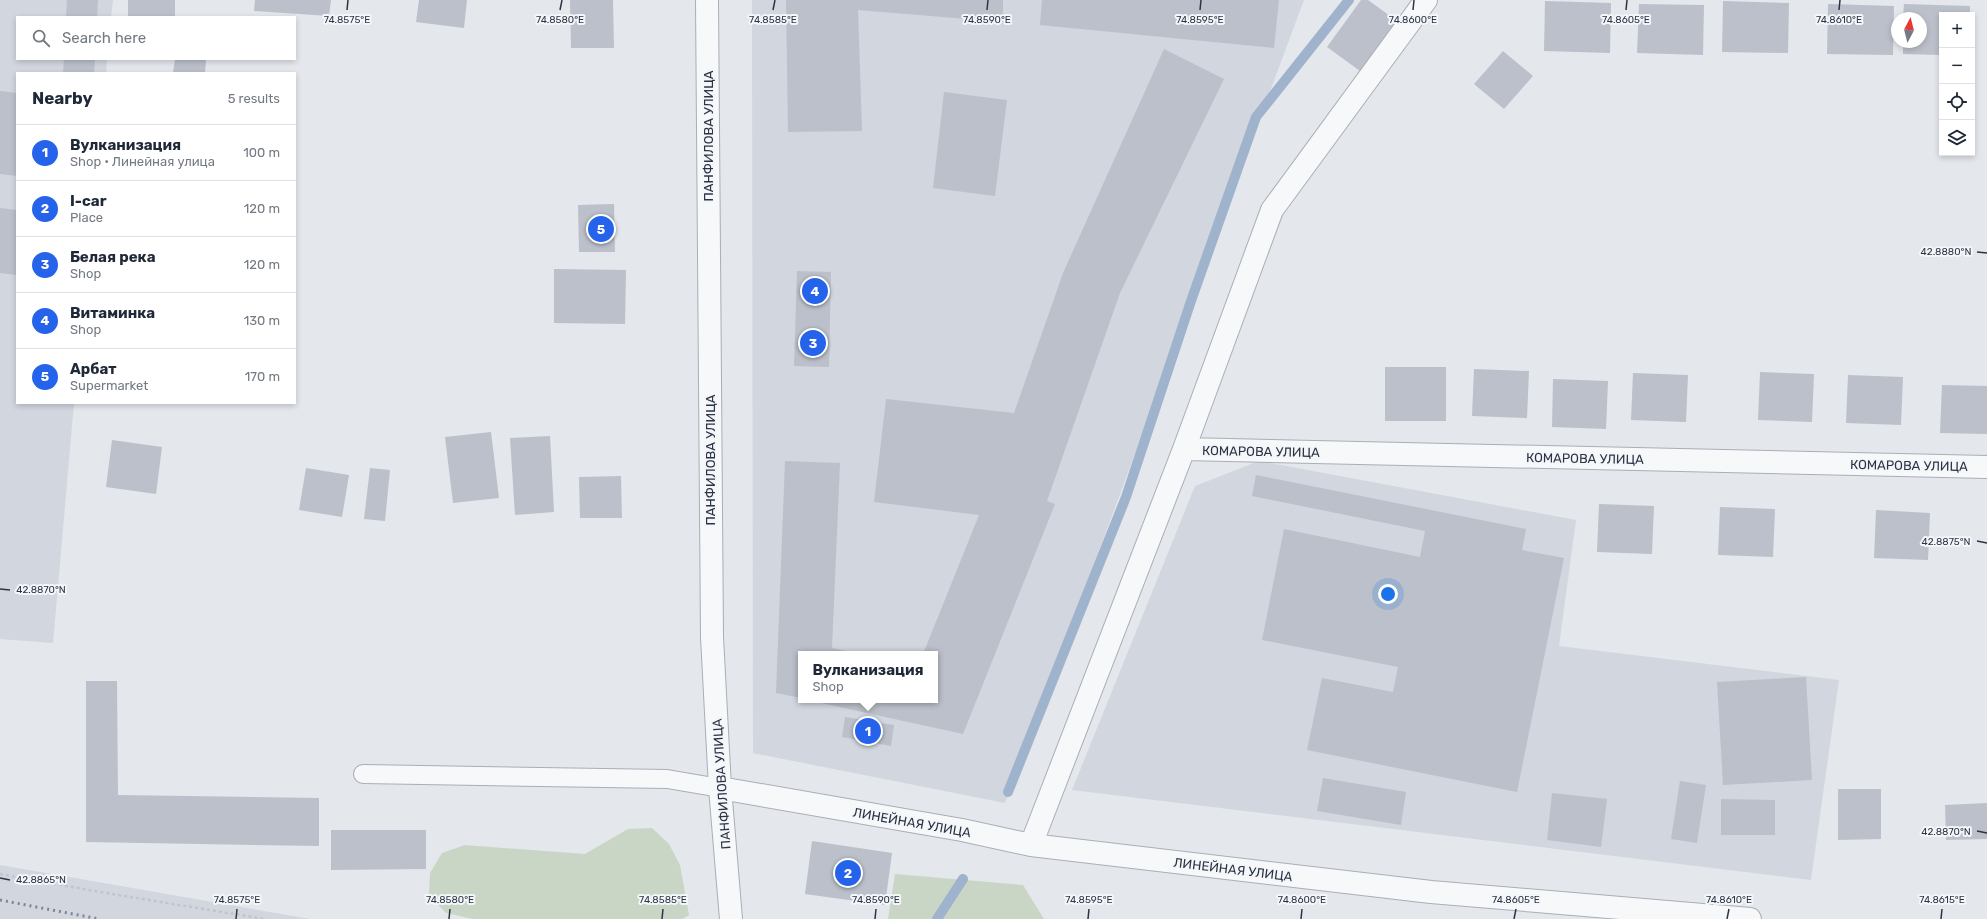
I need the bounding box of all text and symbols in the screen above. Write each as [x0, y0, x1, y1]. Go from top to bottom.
north arrow [1891, 12, 1927, 48]
map controls [1939, 12, 1975, 156]
button: + [1939, 12, 1975, 48]
text: 74.8575°E [324, 14, 370, 26]
text: 74.8580°E [536, 14, 584, 26]
text: 74.8585°E [749, 14, 797, 26]
text: 74.8590°E [963, 14, 1011, 26]
text: 74.8595°E [1176, 14, 1224, 26]
text: 74.8600°E [1389, 14, 1437, 26]
text: 74.8605°E [1602, 14, 1650, 26]
text: 74.8610°E [1816, 14, 1862, 26]
search box [16, 16, 296, 60]
icon: search [30, 27, 52, 49]
text: Search here [62, 29, 146, 47]
button: − [1939, 48, 1975, 84]
street label: ПАНФИЛОВА УЛИЦА [701, 70, 716, 201]
button: locate [1939, 84, 1975, 120]
text: Nearby [32, 88, 93, 108]
text: 5 results [228, 91, 280, 106]
button: layers [1939, 120, 1975, 156]
text: Вулканизация [70, 136, 181, 154]
text: 1 [42, 145, 48, 160]
text: 100 m [243, 145, 280, 160]
text: Shop · Линейная улица [70, 154, 215, 169]
text: I-car [70, 192, 106, 210]
text: 2 [41, 201, 49, 216]
text: 120 m [244, 201, 280, 216]
text: Place [70, 210, 103, 225]
pin: 5 [588, 214, 614, 244]
text: 42.8880°N [1921, 246, 1971, 258]
text: Белая река [70, 248, 155, 266]
text: 3 [41, 257, 49, 272]
text: 120 m [244, 257, 280, 272]
text: Shop [70, 266, 101, 281]
pin: 4 [802, 276, 828, 306]
text: Витаминка [70, 304, 155, 322]
text: 4 [41, 313, 49, 328]
text: 130 m [244, 313, 280, 328]
text: Shop [70, 322, 101, 337]
pin: 3 [800, 328, 826, 358]
text: Арбат [70, 360, 117, 378]
text: 5 [41, 369, 49, 384]
text: 170 m [245, 369, 280, 384]
text: Supermarket [70, 378, 148, 393]
street label: ПАНФИЛОВА УЛИЦА [703, 394, 718, 525]
street label: КОМАРОВА УЛИЦА [1202, 443, 1320, 460]
street label: КОМАРОВА УЛИЦА [1526, 450, 1644, 467]
street label: КОМАРОВА УЛИЦА [1850, 457, 1968, 474]
text: 42.8875°N [1921, 536, 1971, 548]
text: 42.8870°N [16, 584, 66, 596]
your location [1378, 584, 1398, 604]
popup [798, 651, 938, 703]
text: Вулканизация [812, 661, 924, 679]
text: Shop [812, 679, 844, 694]
pin: 1 [855, 716, 881, 746]
street label: ПАНФИЛОВА УЛИЦА [709, 718, 734, 850]
street label: ЛИНЕЙНАЯ УЛИЦА [852, 805, 972, 840]
text: 42.8870°N [1921, 826, 1971, 838]
street label: ЛИНЕЙНАЯ УЛИЦА [1173, 855, 1294, 884]
pin: 2 [835, 858, 861, 888]
text: 42.8865°N [16, 874, 66, 886]
text: 74.8575°E [214, 894, 260, 906]
text: 74.8580°E [426, 894, 474, 906]
text: 74.8585°E [639, 894, 687, 906]
text: 74.8590°E [852, 894, 900, 906]
text: 74.8595°E [1065, 894, 1113, 906]
text: 74.8600°E [1278, 894, 1326, 906]
text: 74.8605°E [1492, 894, 1540, 906]
text: 74.8610°E [1706, 894, 1752, 906]
text: 74.8615°E [1919, 894, 1965, 906]

